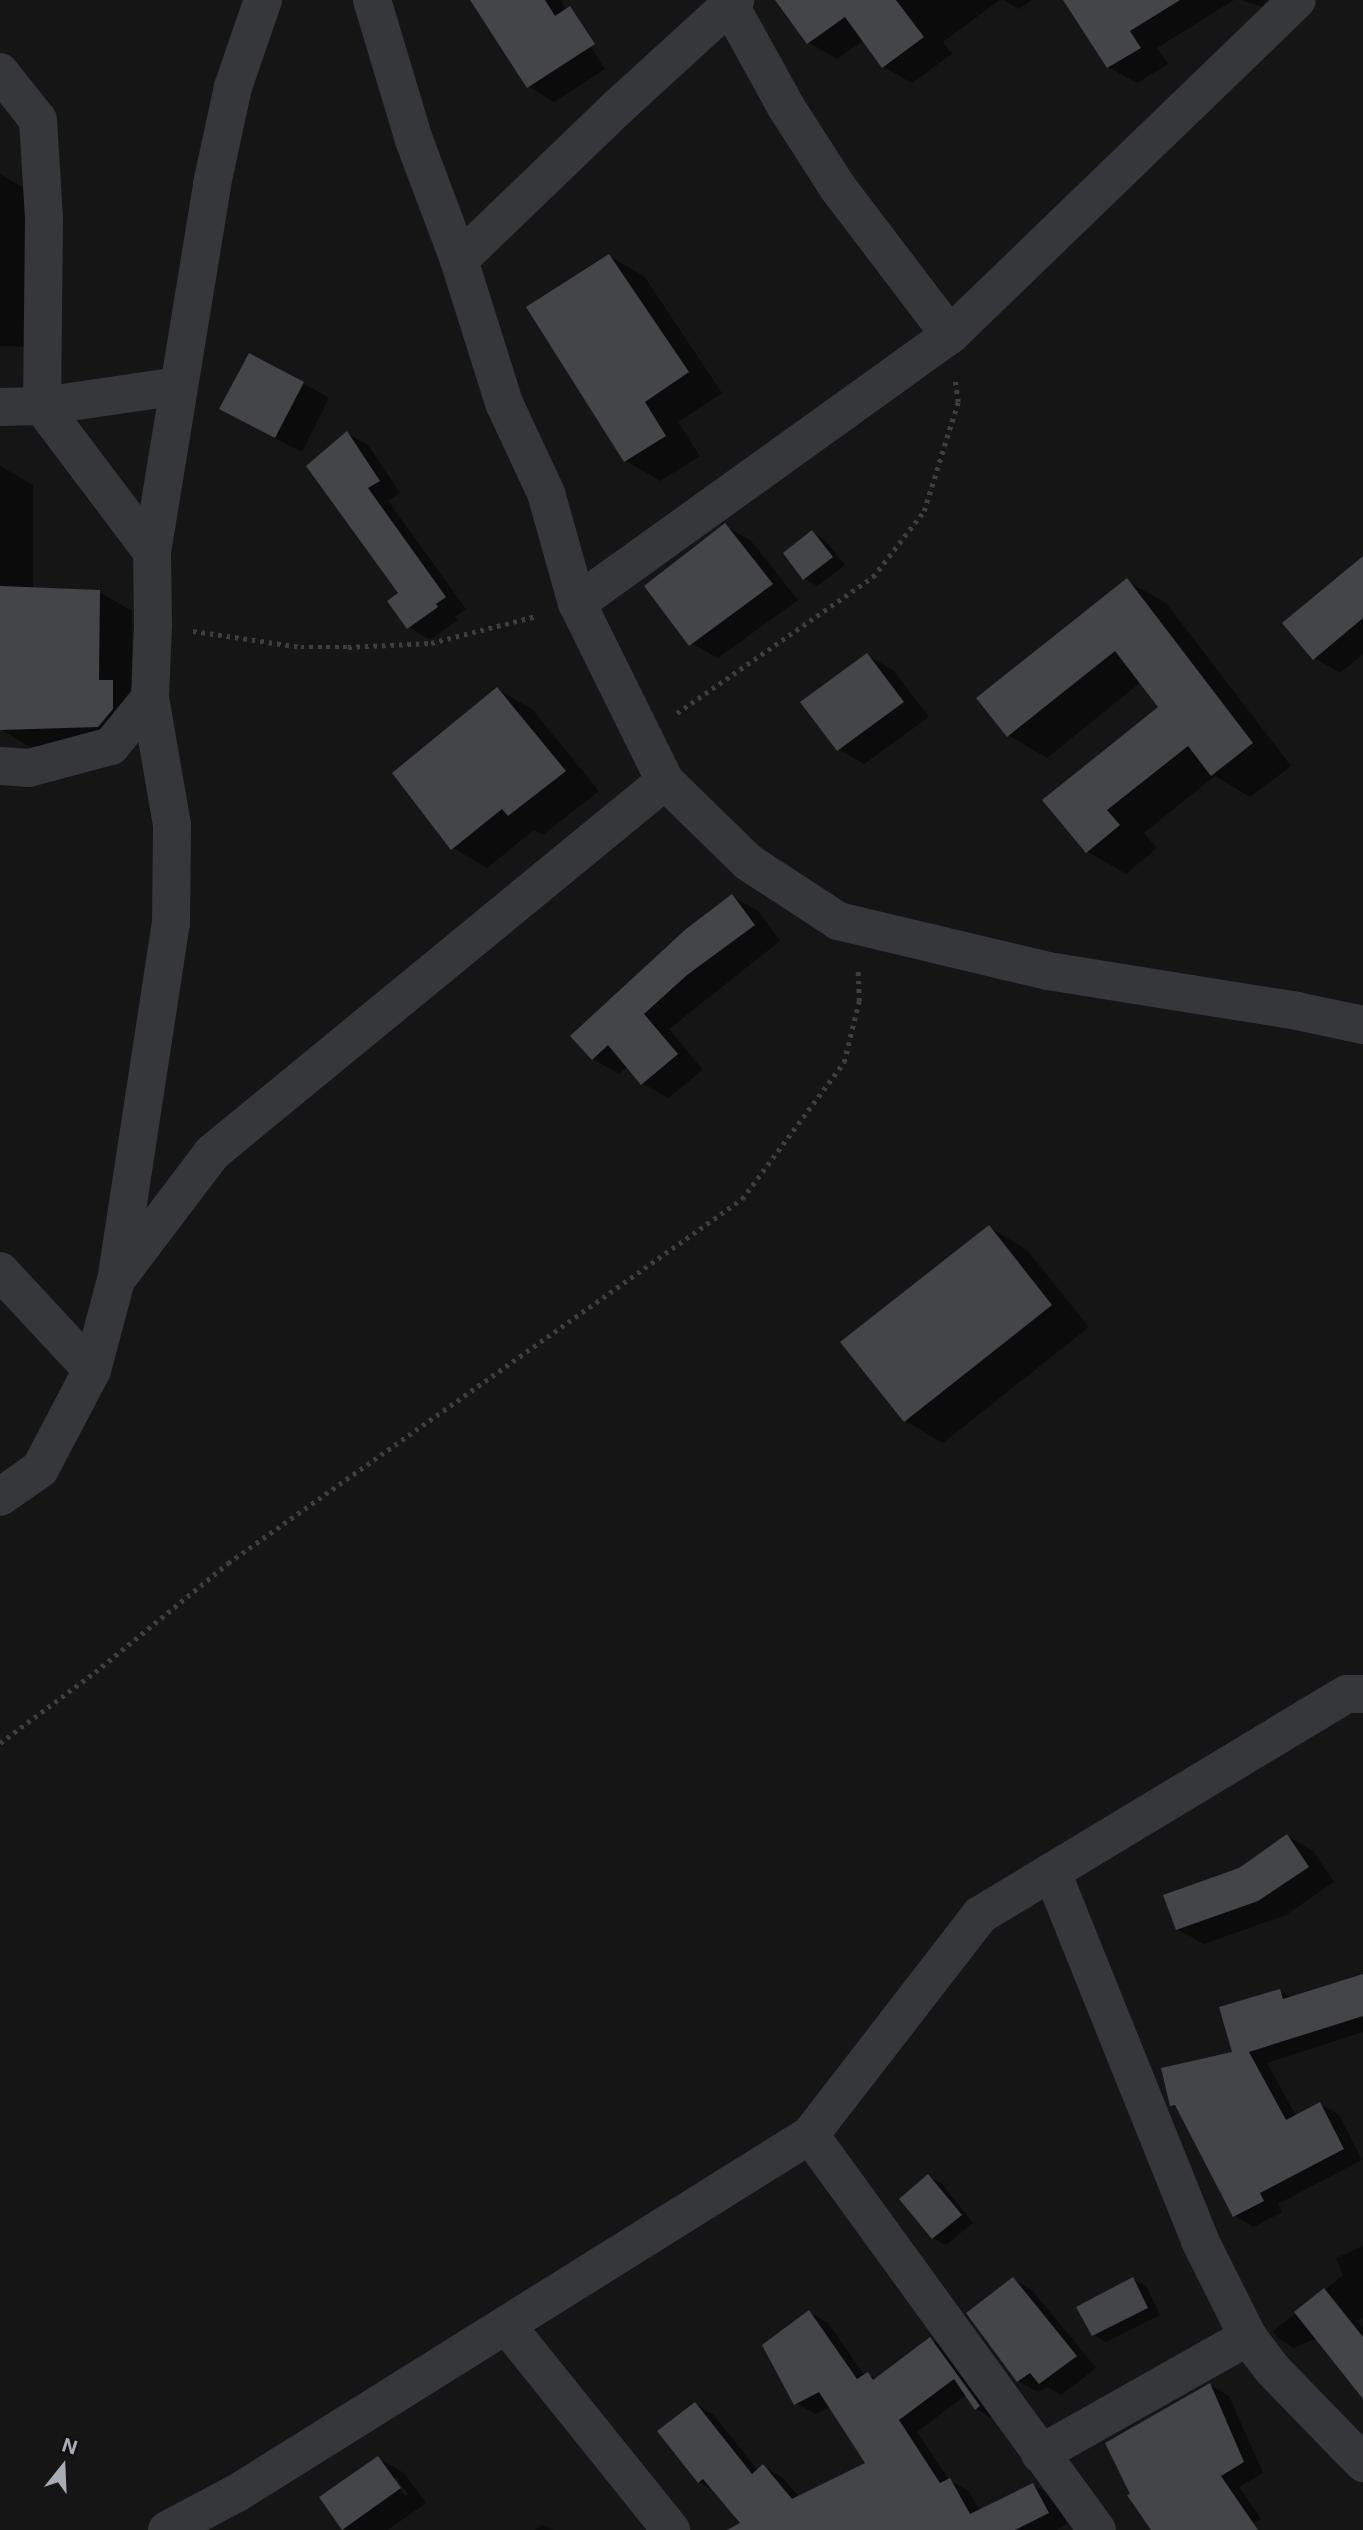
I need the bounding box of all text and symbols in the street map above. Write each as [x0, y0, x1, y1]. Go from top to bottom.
north arrow [28, 2432, 98, 2502]
text: N [59, 2433, 80, 2460]

